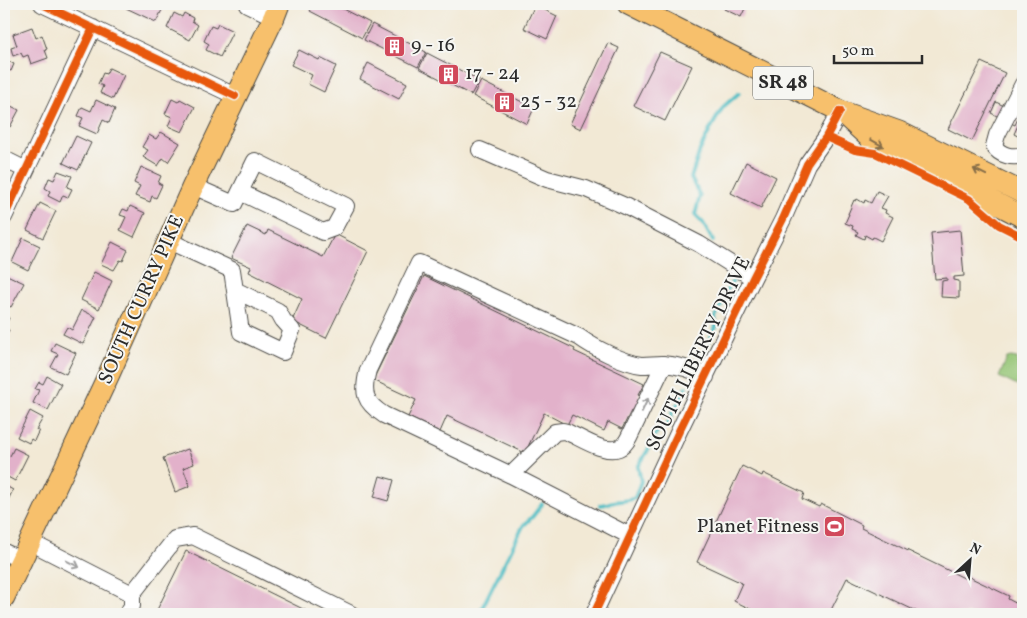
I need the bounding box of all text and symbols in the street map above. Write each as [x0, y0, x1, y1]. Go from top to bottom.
place label: 9 - 16 [411, 32, 455, 60]
scale bar [834, 32, 922, 64]
building icon: 9 - 16 [383, 34, 407, 58]
text: 50 m [842, 41, 874, 62]
place label: 17 - 24 [465, 60, 520, 88]
building icon: 17 - 24 [437, 62, 461, 86]
road number: SR 48 [753, 66, 813, 100]
place label: 25 - 32 [520, 88, 577, 116]
building icon: 25 - 32 [492, 90, 516, 114]
one-way arrow [870, 138, 884, 148]
one-way arrow [972, 166, 987, 176]
street label: SOUTH CURRY PIKE [92, 211, 192, 389]
street label: SOUTH LIBERTY DRIVE [640, 252, 758, 456]
one-way arrow [640, 398, 650, 413]
place label: Planet Fitness [697, 513, 819, 541]
sports icon: Planet Fitness [823, 515, 847, 539]
north arrow [944, 536, 994, 586]
text: N [966, 539, 984, 560]
one-way arrow [65, 560, 80, 569]

